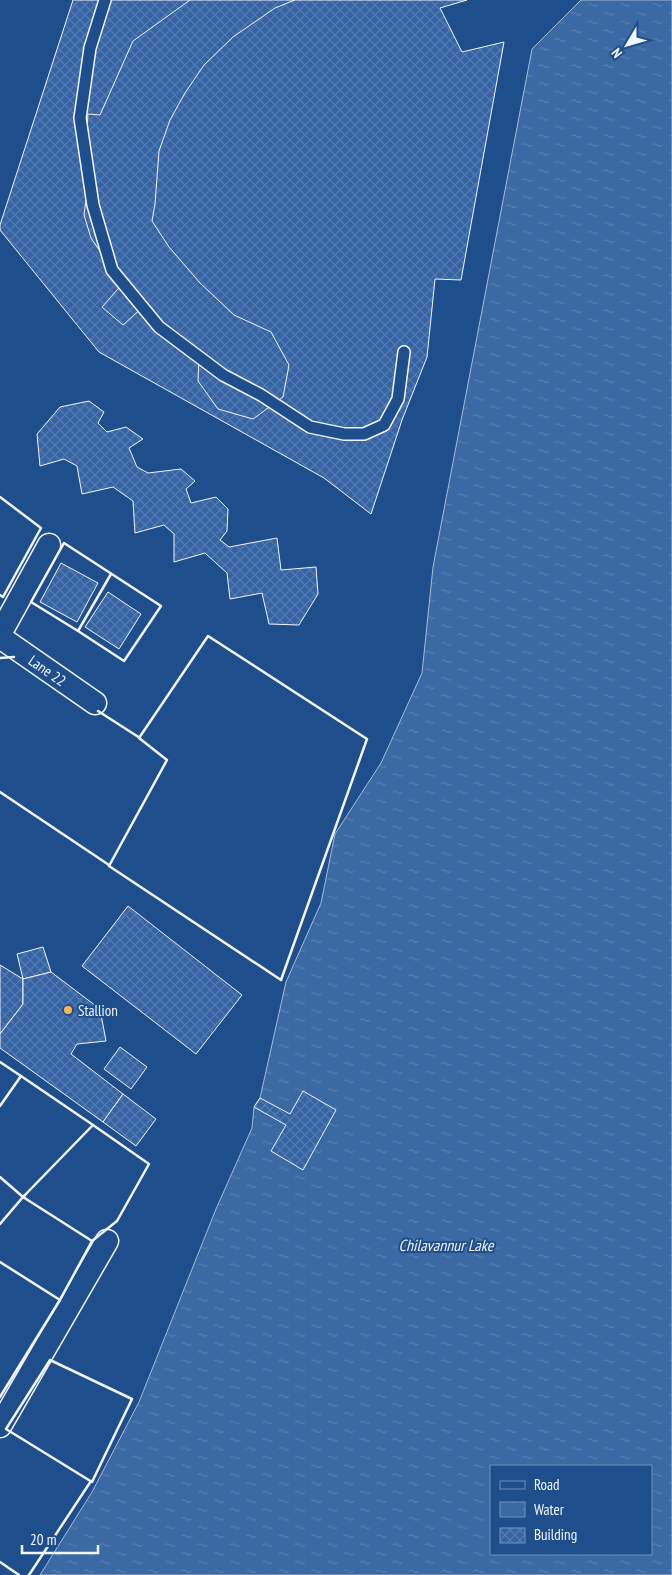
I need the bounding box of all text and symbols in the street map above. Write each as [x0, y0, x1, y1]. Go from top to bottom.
north arrow [602, 20, 652, 70]
text: N [607, 44, 626, 62]
street label: Lane 22 [25, 650, 70, 690]
place label: Stallion [78, 1001, 118, 1020]
marker: Stallion [62, 1004, 74, 1016]
water label: Chilavannur Lake [399, 1235, 495, 1255]
legend [490, 1465, 652, 1555]
text: Road [534, 1475, 560, 1494]
text: Water [534, 1500, 565, 1519]
scale bar [22, 1522, 99, 1554]
text: Building [534, 1525, 577, 1544]
text: 20 m [30, 1530, 56, 1549]

